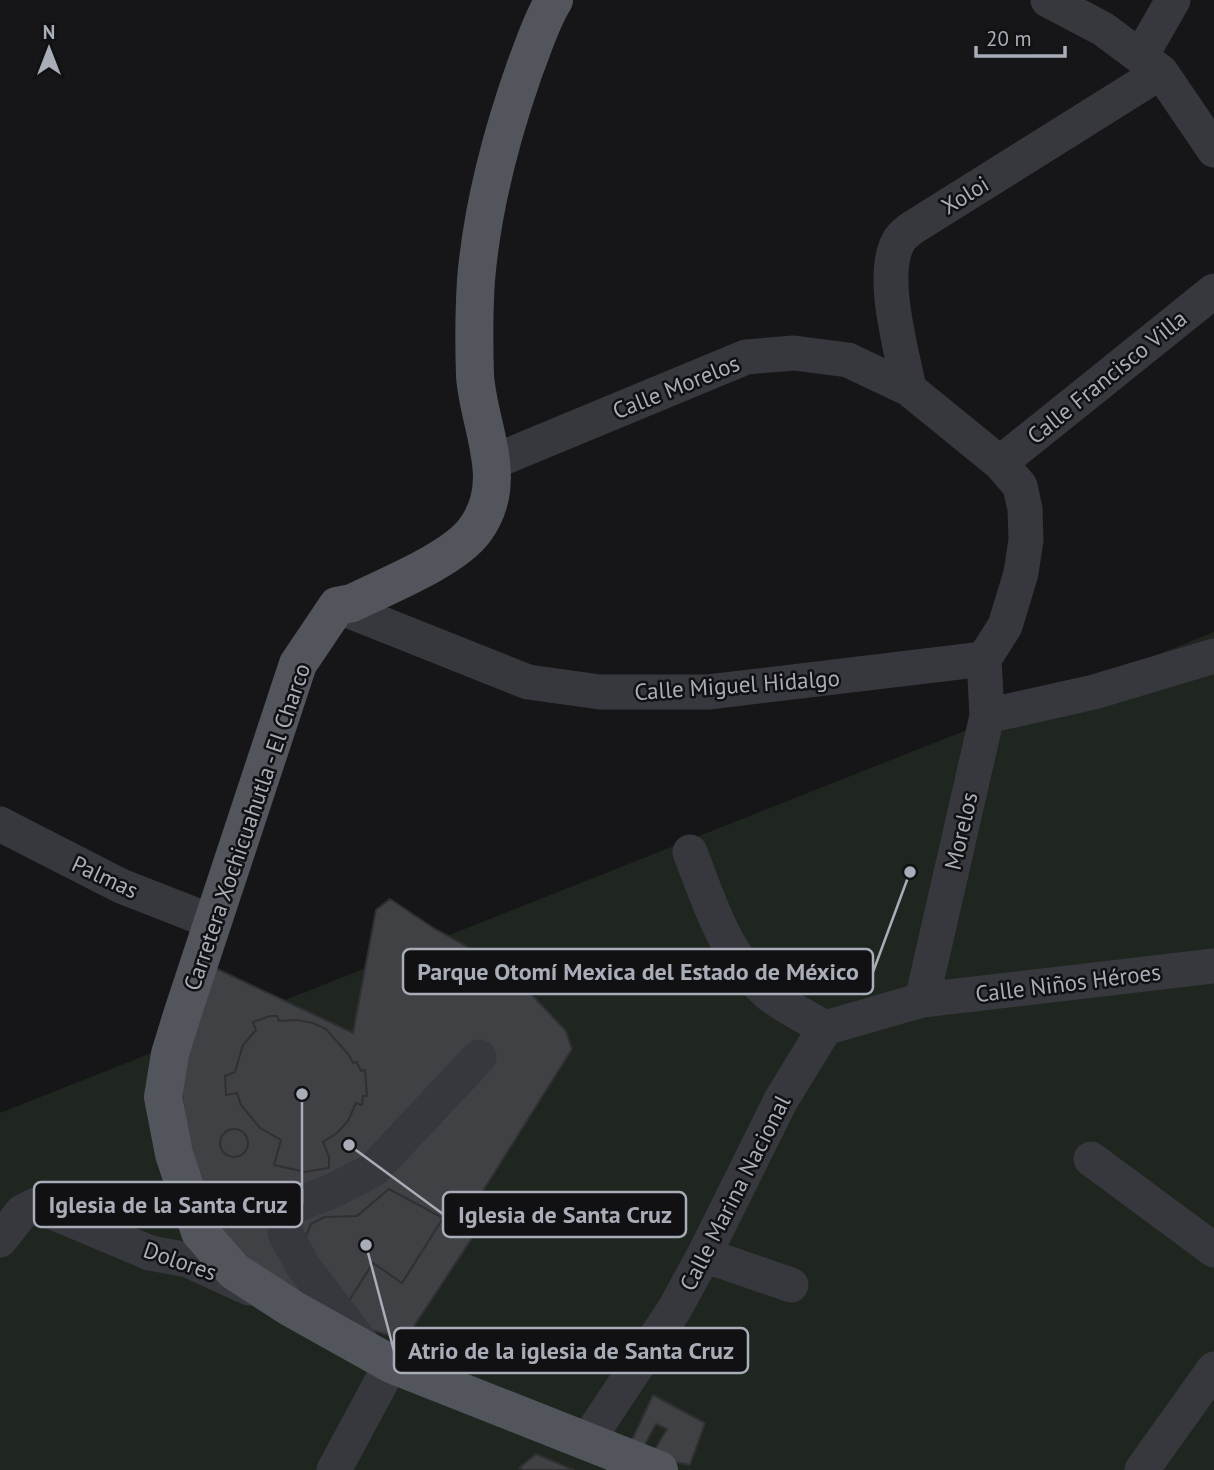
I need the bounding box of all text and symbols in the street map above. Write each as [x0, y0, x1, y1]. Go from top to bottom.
north arrow [14, 14, 84, 84]
scale bar [976, 14, 1065, 58]
text: N [43, 20, 55, 44]
text: 20 m [986, 25, 1032, 52]
street label: Xoloi [936, 169, 994, 220]
street label: Calle Francisco Villa [1021, 303, 1192, 450]
street label: Calle Morelos [608, 348, 743, 425]
street label: Carretera Xochicuahutla - El Charco [177, 659, 316, 994]
street label: Calle Miguel Hidalgo [633, 663, 841, 706]
street label: Morelos [938, 789, 984, 873]
street label: Palmas [67, 849, 143, 904]
callout: Parque Otomí Mexica del Estado de México [403, 949, 873, 994]
text: Parque Otomí Mexica del Estado de México [417, 956, 859, 987]
street label: Calle Niños Héroes [974, 957, 1162, 1008]
street label: Calle Marina Nacional [673, 1090, 797, 1295]
callout: Iglesia de la Santa Cruz [34, 1182, 302, 1227]
text: Iglesia de la Santa Cruz [49, 1189, 287, 1220]
callout: Iglesia de Santa Cruz [443, 1192, 686, 1237]
text: Iglesia de Santa Cruz [458, 1199, 672, 1230]
street label: Dolores [140, 1235, 221, 1287]
callout: Atrio de la iglesia de Santa Cruz [394, 1328, 748, 1373]
text: Atrio de la iglesia de Santa Cruz [408, 1335, 734, 1366]

